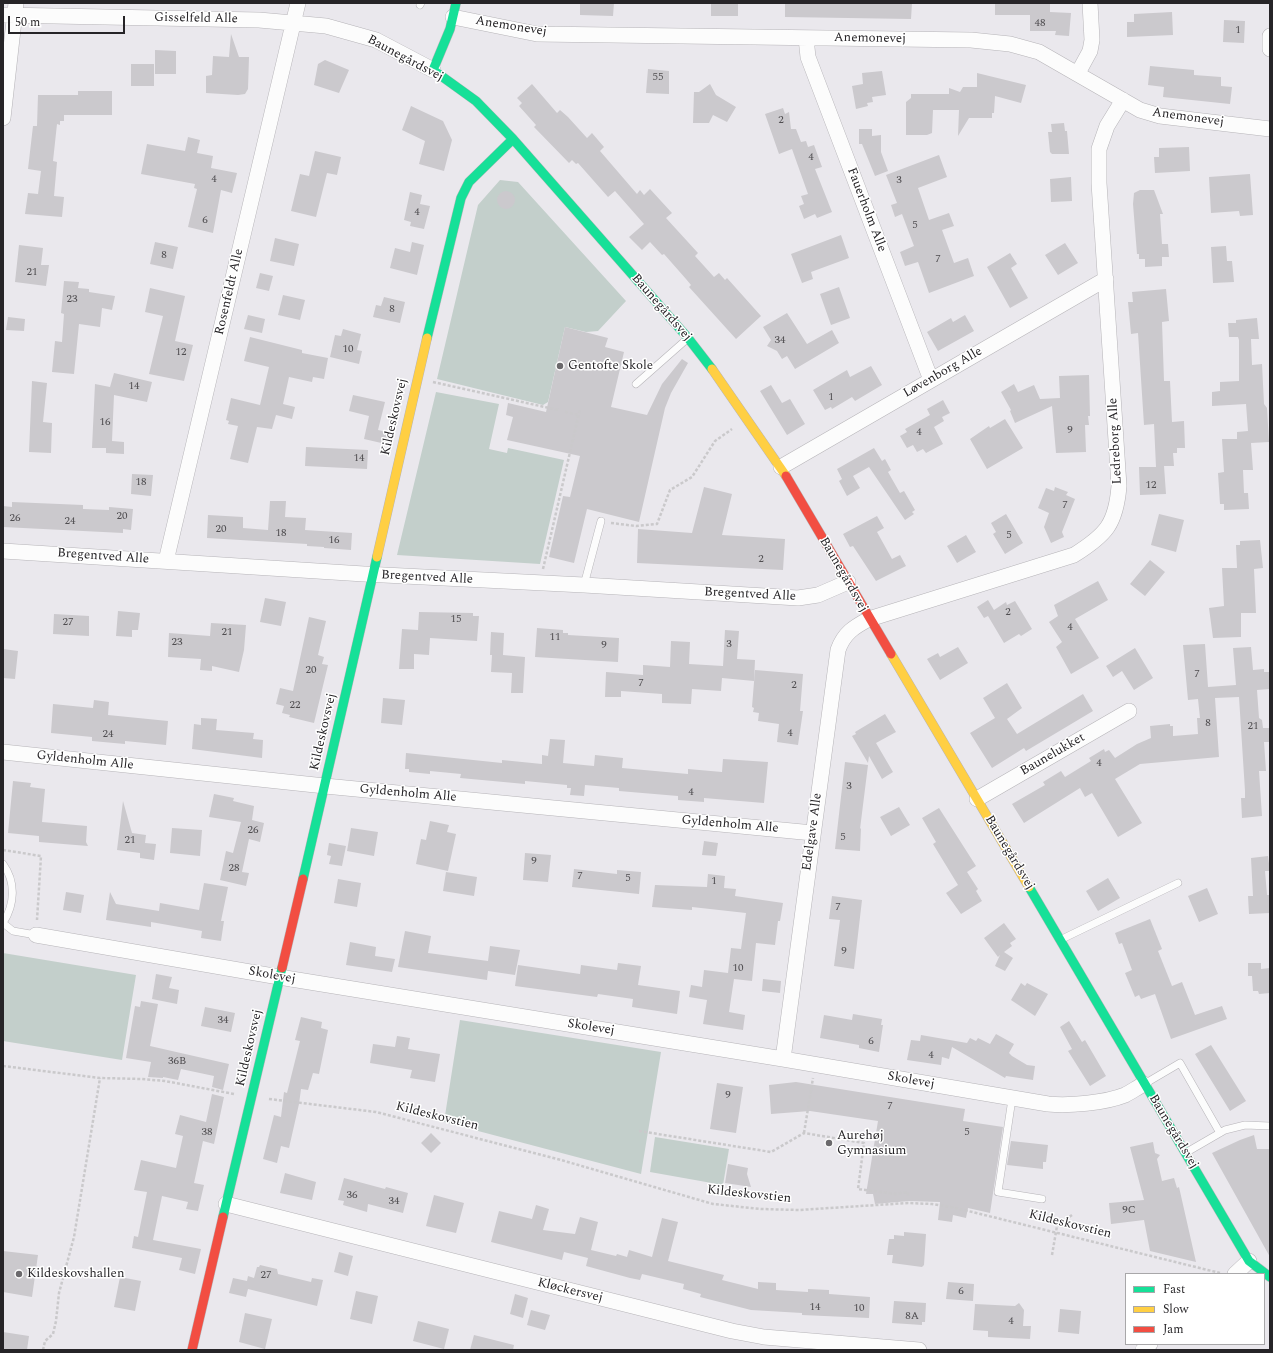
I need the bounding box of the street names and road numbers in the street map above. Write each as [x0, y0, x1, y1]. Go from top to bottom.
street label: Gisselfeld Alle [154, 10, 238, 28]
street label: Anemonevej [474, 14, 548, 40]
street label: Anemonevej [834, 31, 906, 47]
street label: Baunegårdsvej [364, 32, 446, 86]
street label: Anemonevej [1151, 105, 1225, 131]
street label: Fauerholm Alle [843, 166, 889, 254]
street label: Rosenfeldt Alle [212, 247, 248, 337]
street label: Baunegårdsvej [628, 271, 694, 345]
street label: Løvenborg Alle [901, 344, 985, 402]
street label: Kildeskovsvej [379, 377, 411, 457]
street label: Ledreborg Alle [1106, 397, 1126, 485]
street label: Baunegårdsvej [815, 535, 871, 615]
street label: Bregentved Alle [57, 546, 149, 568]
street label: Bregentved Alle [381, 568, 473, 588]
street label: Bregentved Alle [704, 585, 796, 605]
street label: Kildeskovsvej [308, 692, 340, 772]
street label: Baunelukket [1018, 730, 1088, 780]
street label: Gyldenholm Alle [36, 748, 134, 774]
street label: Gyldenholm Alle [359, 782, 457, 806]
street label: Edelgave Alle [800, 792, 826, 872]
street label: Gyldenholm Alle [681, 813, 779, 837]
street label: Baunegårdsvej [981, 813, 1037, 893]
street label: Skolevej [247, 964, 297, 988]
street label: Kildeskovsvej [234, 1008, 266, 1088]
street label: Skolevej [566, 1017, 616, 1039]
street label: Skolevej [886, 1069, 936, 1093]
street label: Baunegårdsvej [1145, 1092, 1201, 1172]
street label: Kildeskovstien [394, 1099, 480, 1135]
street label: Kildeskovstien [706, 1183, 792, 1207]
street label: Kildeskovstien [1027, 1207, 1113, 1243]
street label: Kløckersvej [536, 1275, 604, 1307]

